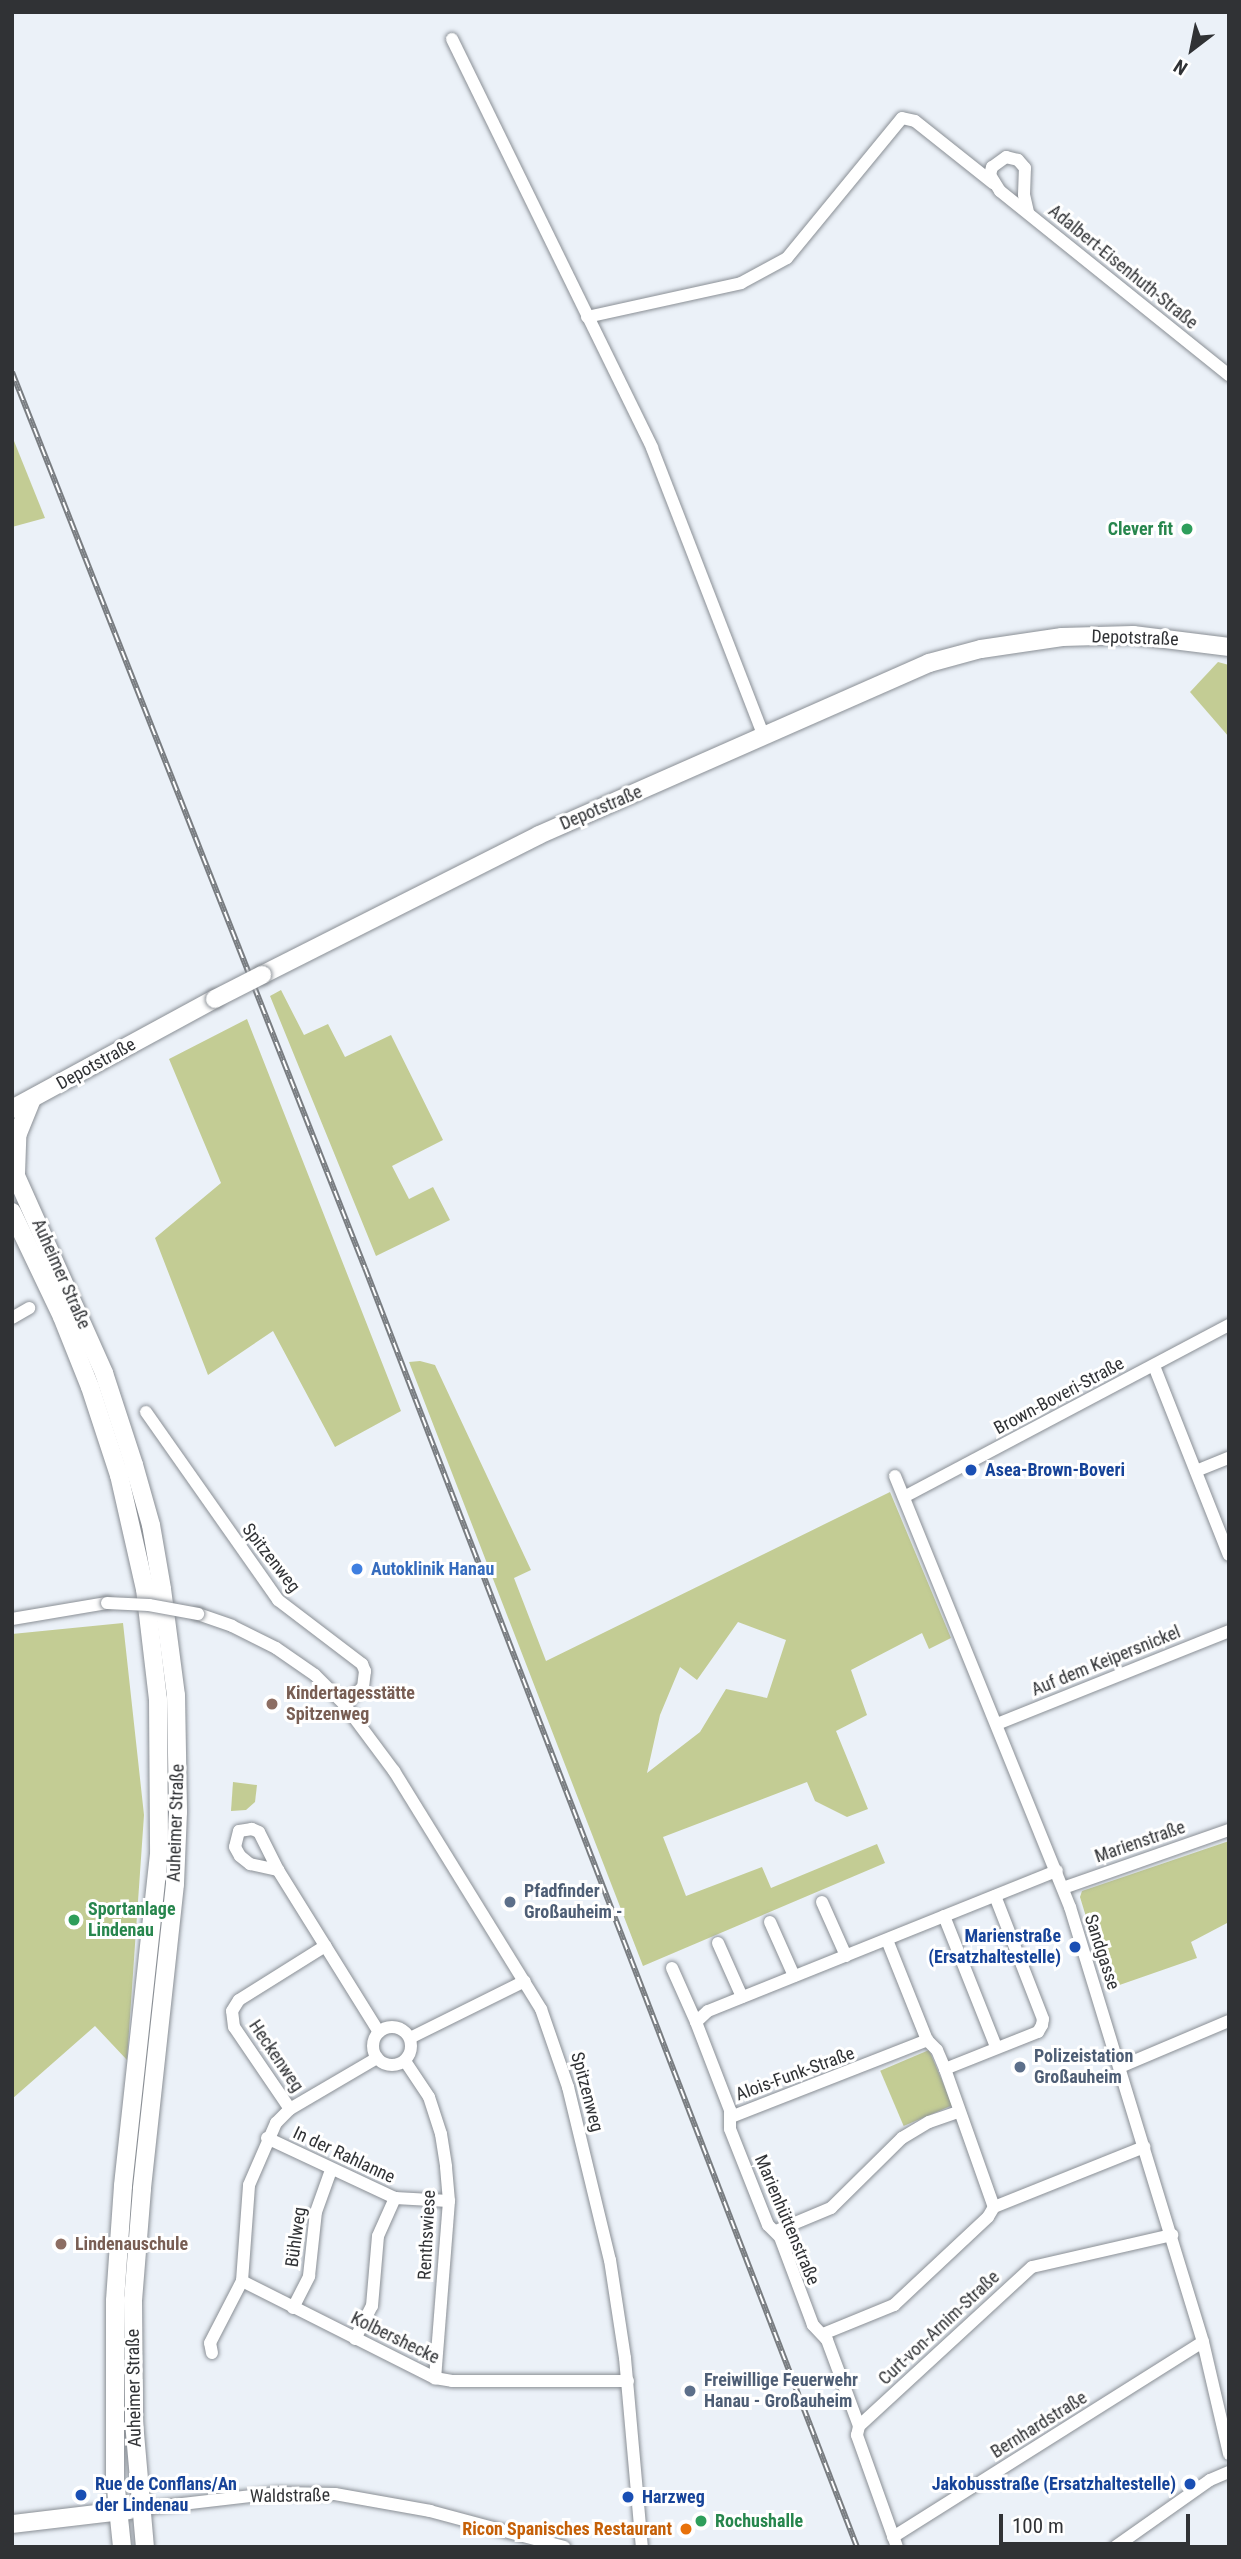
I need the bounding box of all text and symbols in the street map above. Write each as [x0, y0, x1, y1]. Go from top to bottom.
north arrow [1157, 14, 1227, 84]
text: N [1170, 54, 1192, 80]
street label: Adalbert-Eisenhuth-Straße [1044, 200, 1202, 334]
place label: Clever fit [1108, 518, 1173, 540]
marker: Clever fit [1179, 521, 1195, 537]
street label: Depotstraße [1091, 626, 1179, 650]
street label: Depotstraße [557, 781, 645, 835]
street label: Depotstraße [53, 1033, 139, 1095]
street label: Auheimer Straße [27, 1216, 95, 1332]
street label: Brown-Boveri-Straße [990, 1353, 1128, 1439]
place label: Asea-Brown-Boveri [985, 1459, 1125, 1481]
marker: Asea-Brown-Boveri [963, 1462, 979, 1478]
street label: Spitzenweg [237, 1519, 305, 1597]
place label: Autoklinik Hanau [371, 1558, 494, 1580]
marker: Autoklinik Hanau [349, 1561, 365, 1577]
street label: Auf dem Keipersnickel [1028, 1621, 1184, 1701]
place label: Kindertagesstätte Spitzenweg [286, 1683, 415, 1726]
marker: Kindertagesstätte Spitzenweg [264, 1696, 280, 1712]
street label: Auheimer Straße [163, 1764, 189, 1882]
street label: Marienstraße [1092, 1816, 1188, 1868]
place label: Pfadfinder Großauheim - [524, 1881, 623, 1924]
marker: Pfadfinder Großauheim - [502, 1894, 518, 1910]
place label: Sportanlage Lindenau [88, 1899, 176, 1941]
marker: Sportanlage Lindenau [66, 1912, 82, 1928]
street label: Sandgasse [1080, 1912, 1124, 1992]
place label: Marienstraße (Ersatzhaltestelle) [928, 1926, 1061, 1968]
marker: Marienstraße (Ersatzhaltestelle) [1067, 1939, 1083, 1955]
street label: Heckenweg [244, 2016, 308, 2096]
street label: Alois-Funk-Straße [733, 2042, 857, 2106]
place label: Polizeistation Großauheim [1034, 2046, 1133, 2088]
street label: Spitzenweg [566, 2050, 608, 2134]
marker: Polizeistation Großauheim [1012, 2059, 1028, 2075]
street label: In der Rahlanne [290, 2122, 398, 2188]
street label: Marienhüttenstraße [750, 2152, 824, 2288]
street label: Renthswiese [414, 2190, 440, 2280]
street label: Bühlweg [281, 2206, 311, 2268]
place label: Lindenauschule [75, 2233, 188, 2255]
marker: Lindenauschule [53, 2236, 69, 2252]
street label: Curt-von-Arnim-Straße [874, 2266, 1004, 2390]
street label: Kolbershecke [347, 2307, 443, 2369]
street label: Auheimer Straße [122, 2329, 146, 2447]
place label: Freiwillige Feuerwehr Hanau - Großauheim [704, 2370, 858, 2412]
marker: Freiwillige Feuerwehr Hanau - Großauheim [682, 2383, 698, 2399]
street label: Bernhardstraße [987, 2387, 1091, 2463]
place label: Jakobusstraße (Ersatzhaltestelle) [932, 2473, 1176, 2495]
place label: Rue de Conflans/An der Lindenau [95, 2474, 237, 2516]
marker: Jakobusstraße (Ersatzhaltestelle) [1182, 2476, 1198, 2492]
street label: Waldstraße [250, 2485, 330, 2507]
place label: Harzweg [642, 2486, 705, 2508]
marker: Rue de Conflans/An der Lindenau [73, 2487, 89, 2503]
marker: Harzweg [620, 2489, 636, 2505]
scale bar [1003, 2500, 1194, 2544]
place label: Rochushalle [715, 2510, 803, 2532]
marker: Rochushalle [693, 2513, 709, 2529]
text: 100 m [1012, 2514, 1064, 2538]
place label: Ricon Spanisches Restaurant [462, 2518, 672, 2540]
marker: Ricon Spanisches Restaurant [678, 2521, 694, 2537]

